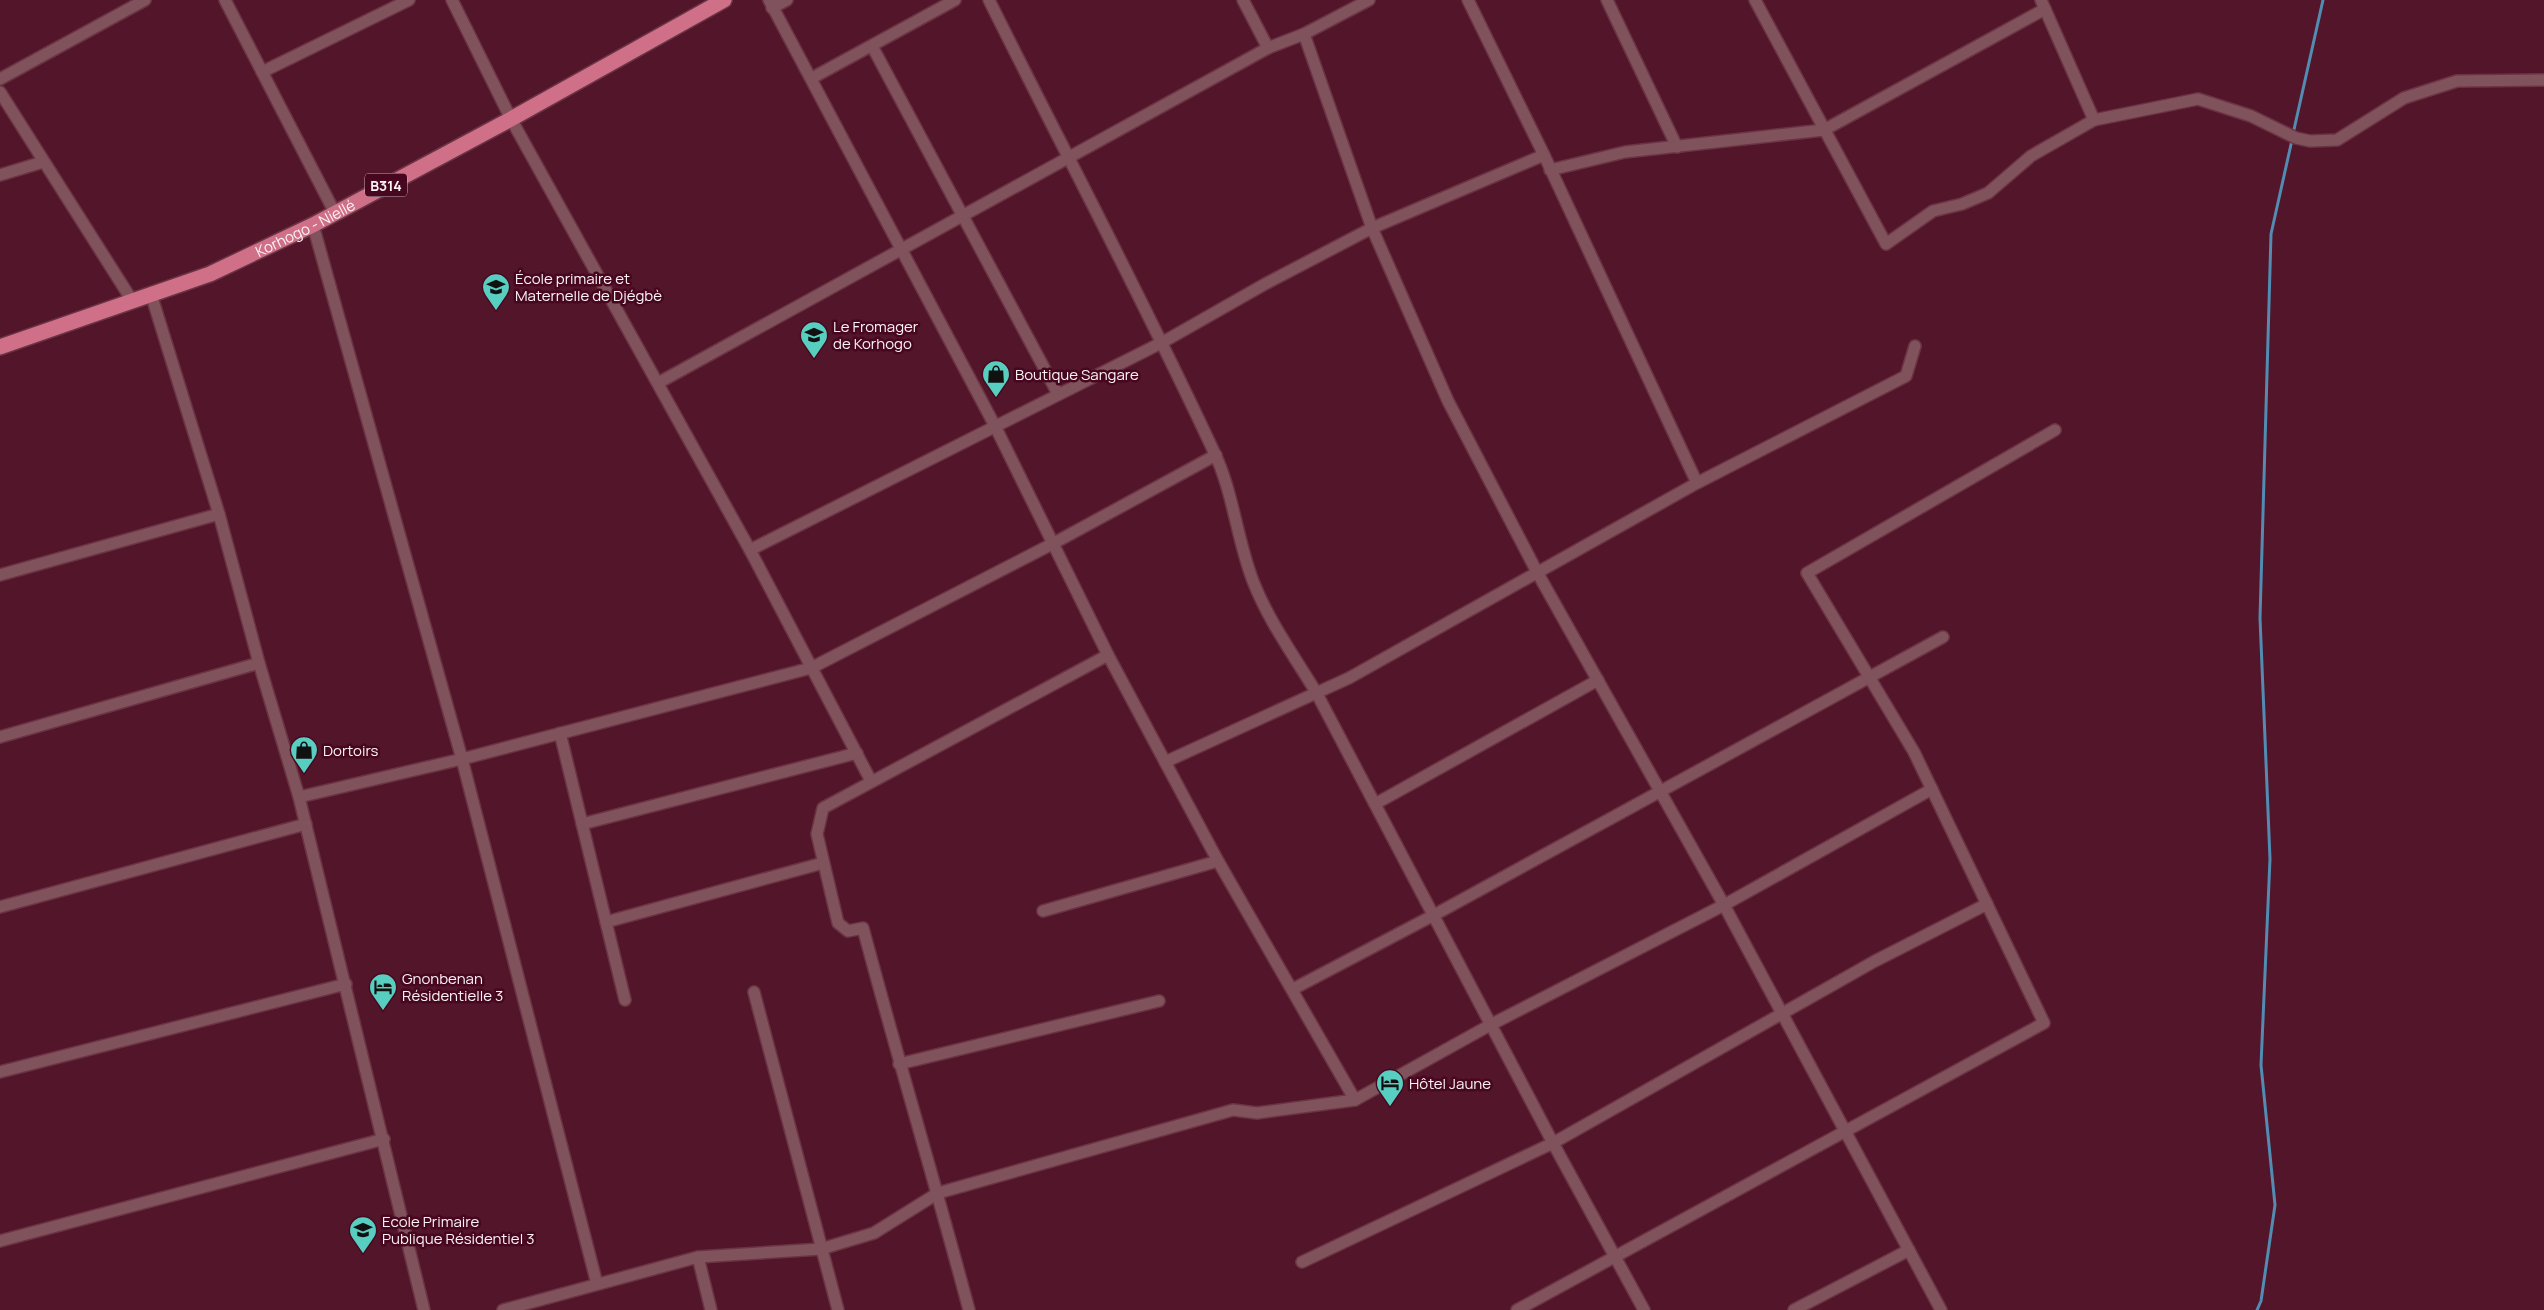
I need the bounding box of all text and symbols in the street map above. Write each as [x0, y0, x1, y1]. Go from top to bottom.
road number: B314 [365, 174, 407, 196]
street label: Korhogo - Niellé [252, 194, 359, 261]
place label: École primaire et Maternelle de Djégbè [515, 268, 662, 306]
school or university icon: École primaire et Maternelle de Djégbè [481, 272, 511, 311]
place label: Le Fromager de Korhogo [833, 316, 919, 354]
school or university icon: Le Fromager de Korhogo [799, 320, 829, 359]
shop icon: Boutique Sangare [981, 359, 1011, 398]
place label: Boutique Sangare [1015, 364, 1139, 385]
shop icon: Dortoirs [289, 735, 319, 774]
place label: Dortoirs [323, 740, 379, 761]
place label: Gnonbenan Résidentielle 3 [402, 968, 503, 1006]
hotel icon: Gnonbenan Résidentielle 3 [368, 972, 398, 1011]
hotel icon: Hôtel Jaune [1375, 1068, 1405, 1107]
place label: Hôtel Jaune [1409, 1073, 1491, 1094]
place label: Ecole Primaire Publique Résidentiel 3 [382, 1211, 534, 1249]
school or university icon: Ecole Primaire Publique Résidentiel 3 [348, 1215, 378, 1254]

